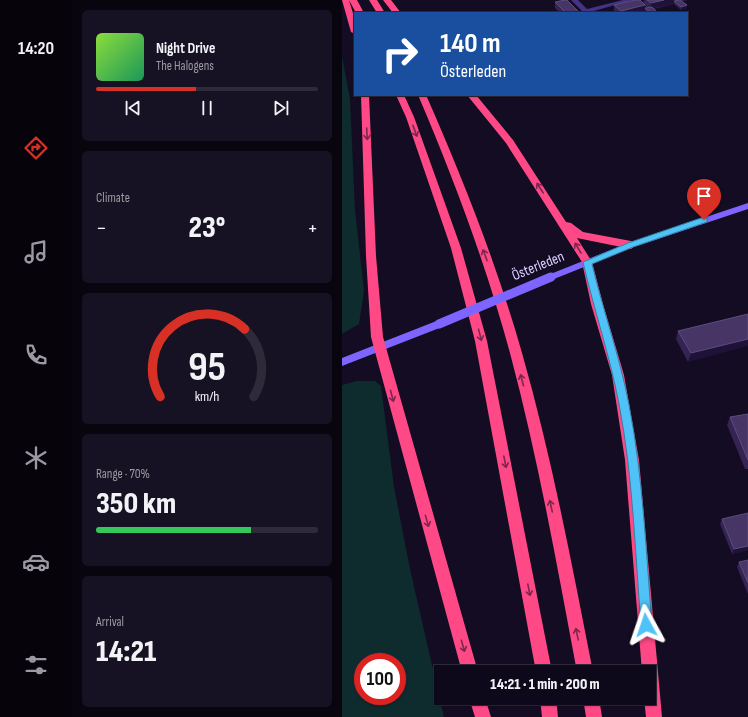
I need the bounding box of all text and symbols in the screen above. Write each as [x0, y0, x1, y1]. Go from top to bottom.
text: 140 m [440, 27, 501, 60]
icon: right [374, 28, 426, 80]
text: 14:20 [18, 38, 54, 59]
text: Night Drive [156, 39, 215, 58]
text: The Halogens [156, 58, 214, 74]
text: Österleden [440, 61, 506, 82]
icon: previous [122, 97, 144, 119]
icon: pause [196, 97, 218, 119]
icon: next [270, 97, 292, 119]
one-way arrow [411, 125, 419, 137]
one-way arrow [363, 127, 371, 140]
icon: directions [22, 134, 50, 162]
pin [687, 179, 721, 220]
one-way arrow [536, 183, 544, 194]
icon: arrive [693, 185, 715, 207]
text: Climate [96, 190, 130, 206]
text: 23° [189, 210, 225, 246]
text: − [96, 215, 107, 242]
text: + [307, 215, 318, 242]
icon: music [22, 238, 50, 266]
one-way arrow [574, 243, 582, 254]
street label: Österleden [509, 247, 567, 285]
one-way arrow [481, 250, 489, 262]
one-way arrow [476, 328, 484, 341]
icon: phone [22, 341, 50, 369]
text: 95 [188, 342, 226, 391]
one-way arrow [518, 374, 525, 387]
text: km/h [195, 387, 219, 404]
one-way arrow [389, 389, 397, 402]
icon: climate [22, 444, 50, 472]
one-way arrow [501, 455, 509, 468]
text: Range · 70% [96, 466, 150, 482]
text: 350 km [96, 486, 176, 522]
one-way arrow [547, 500, 555, 513]
one-way arrow [424, 514, 432, 527]
icon: car [22, 548, 50, 576]
one-way arrow [525, 583, 533, 596]
position arrow [625, 604, 667, 646]
text: Arrival [96, 614, 124, 630]
one-way arrow [573, 628, 581, 641]
text: 14:21 [96, 634, 156, 670]
one-way arrow [459, 639, 467, 652]
icon: filters [22, 651, 50, 679]
speed limit sign: 100 [354, 653, 406, 705]
text: 14:21 · 1 min · 200 m [490, 675, 600, 694]

